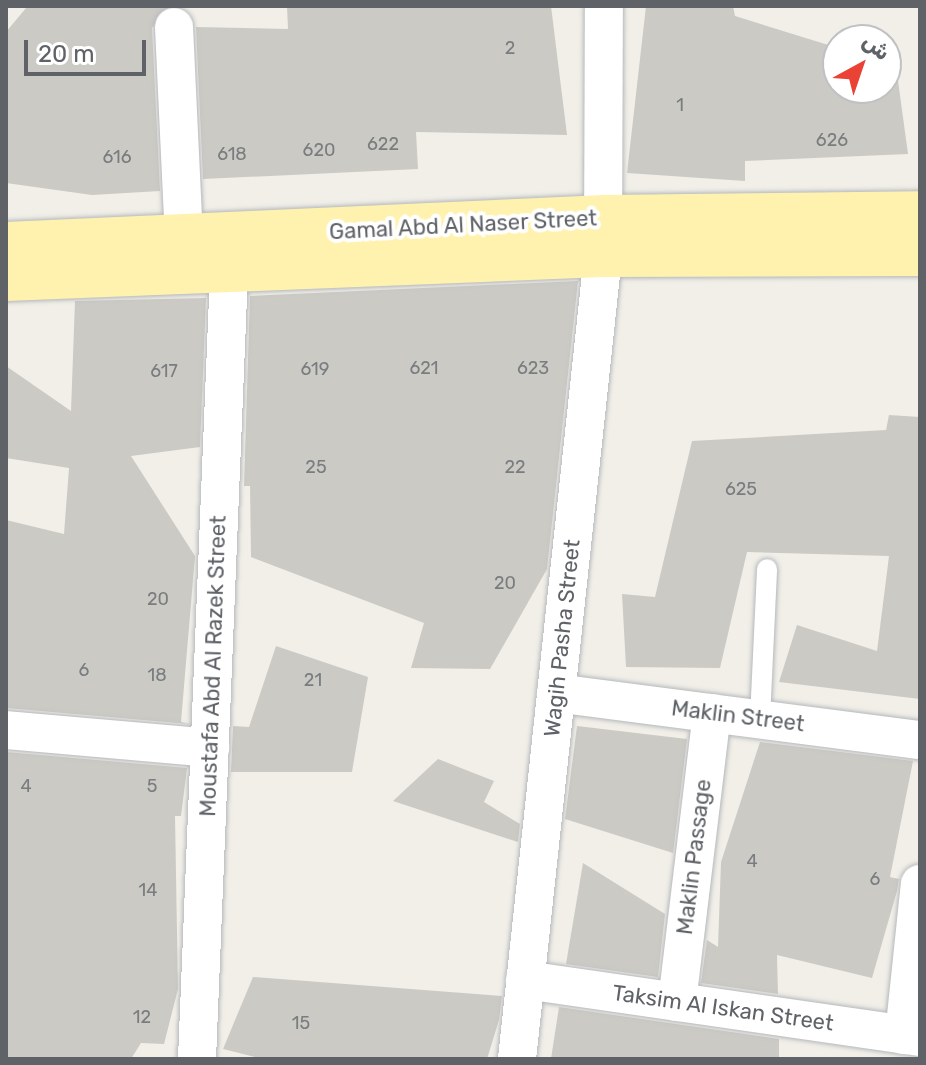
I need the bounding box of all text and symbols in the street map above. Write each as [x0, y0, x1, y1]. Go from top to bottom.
scale bar [28, 24, 150, 74]
north arrow [822, 24, 902, 104]
text: ش [857, 27, 896, 66]
house number: 2 [505, 37, 515, 59]
text: 20 m [38, 40, 95, 68]
house number: 1 [676, 94, 684, 116]
house number: 626 [816, 129, 848, 151]
house number: 622 [367, 133, 399, 155]
house number: 620 [303, 139, 335, 161]
house number: 618 [217, 143, 247, 165]
house number: 616 [103, 146, 131, 168]
street label: Gamal Abd Al Naser Street [328, 205, 598, 245]
house number: 621 [409, 357, 439, 379]
house number: 623 [517, 357, 549, 379]
house number: 619 [301, 358, 329, 380]
house number: 617 [150, 360, 178, 382]
house number: 25 [305, 456, 327, 478]
house number: 22 [504, 456, 526, 478]
house number: 625 [725, 478, 757, 500]
street label: Moustafa Abd Al Razek Street [195, 514, 231, 818]
street label: Wagih Pasha Street [539, 538, 585, 738]
house number: 20 [494, 572, 516, 594]
house number: 20 [147, 588, 169, 610]
house number: 6 [79, 659, 89, 681]
house number: 18 [147, 664, 167, 686]
house number: 21 [304, 669, 322, 691]
street label: Maklin Street [670, 695, 806, 737]
house number: 4 [20, 775, 32, 797]
house number: 5 [147, 775, 157, 797]
street label: Maklin Passage [671, 778, 717, 936]
house number: 4 [746, 850, 758, 872]
house number: 6 [870, 868, 880, 890]
house number: 14 [139, 879, 157, 901]
street label: Taksim Al Iskan Street [610, 979, 836, 1037]
house number: 12 [133, 1006, 151, 1028]
house number: 15 [292, 1012, 310, 1034]

